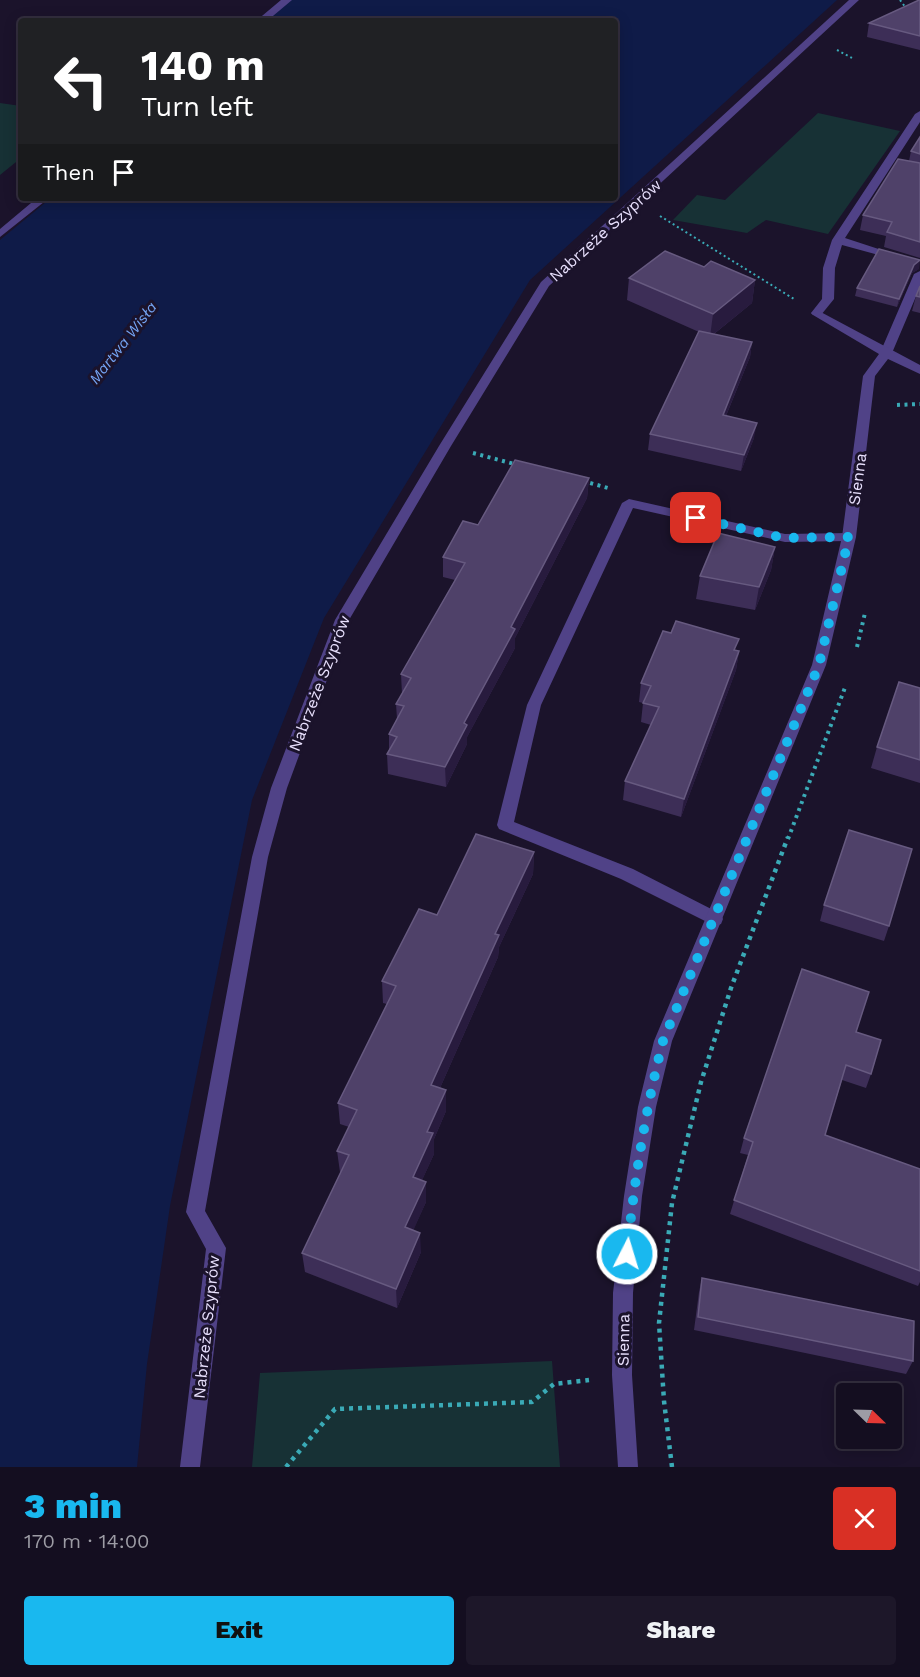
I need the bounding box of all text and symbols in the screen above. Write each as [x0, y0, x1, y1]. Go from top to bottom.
text: 140 m [141, 41, 265, 90]
icon: left [42, 42, 120, 120]
text: Turn left [141, 91, 253, 123]
icon: arrive [107, 156, 140, 189]
text: Then [42, 160, 95, 185]
street label: Nabrzeże Szyprów [545, 175, 665, 286]
water label: Martwa Wisła [85, 298, 161, 388]
street label: Sienna [844, 452, 871, 506]
pin [670, 492, 721, 543]
icon: arrive [679, 501, 712, 534]
street label: Nabrzeże Szyprów [285, 613, 354, 754]
position arrow [595, 1222, 659, 1286]
street label: Nabrzeże Szyprów [190, 1254, 223, 1400]
street label: Sienna [614, 1314, 633, 1366]
north arrow [836, 1383, 902, 1449]
map controls [836, 1383, 902, 1449]
text: 3 min [24, 1485, 122, 1527]
button: close [833, 1487, 896, 1550]
text: 170 m · 14:00 [24, 1529, 150, 1553]
button: Exit [24, 1596, 454, 1665]
button: Share [466, 1596, 896, 1665]

